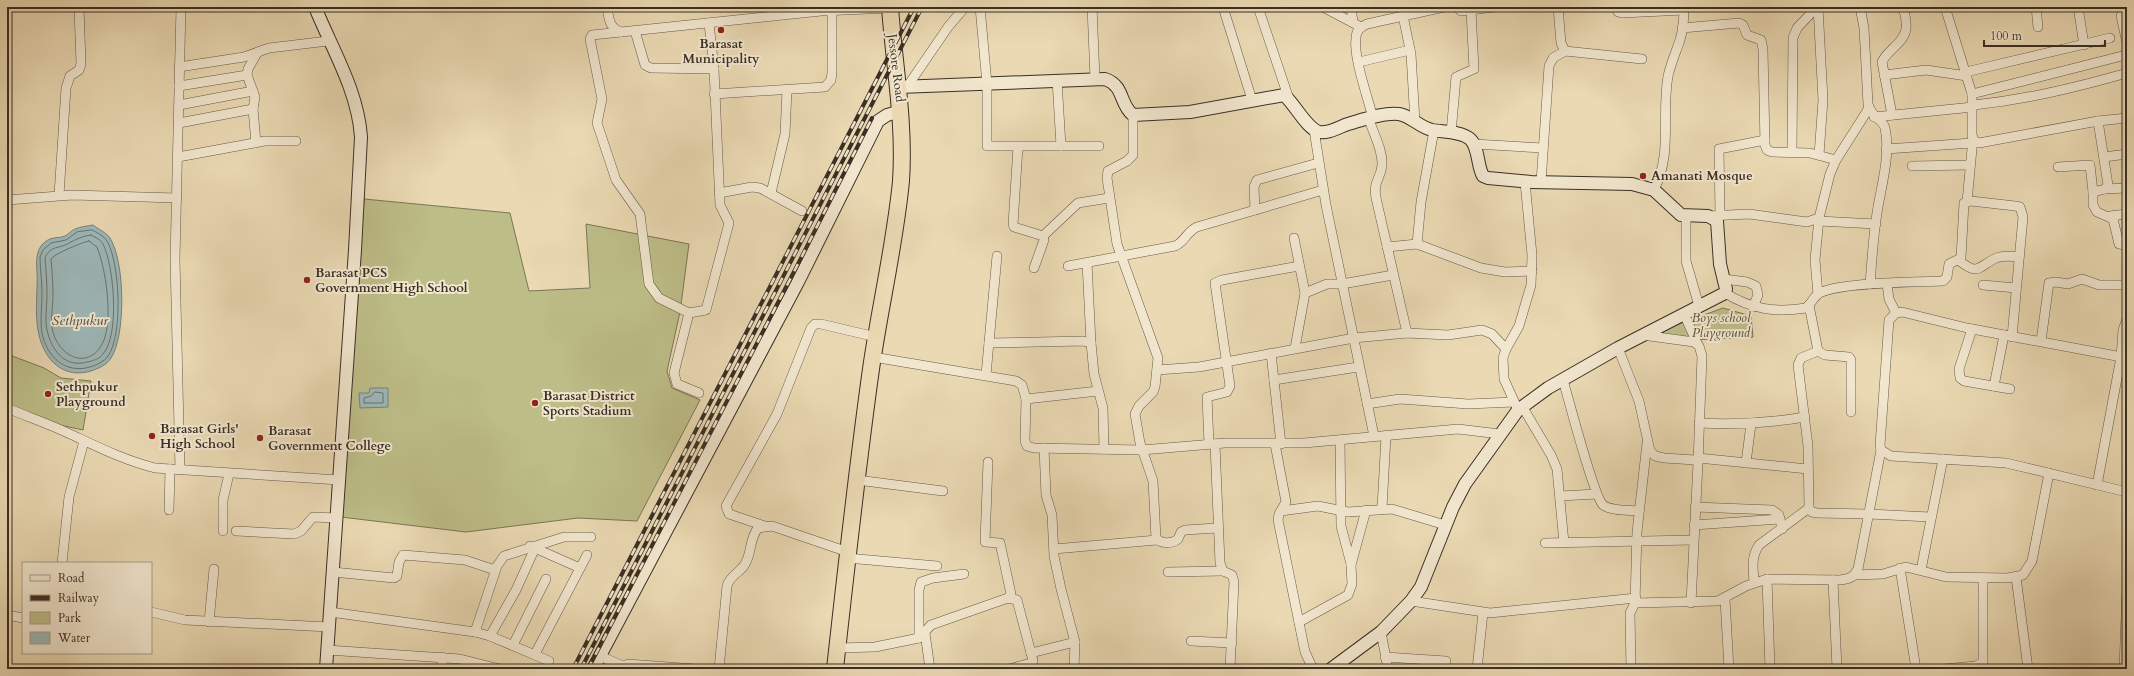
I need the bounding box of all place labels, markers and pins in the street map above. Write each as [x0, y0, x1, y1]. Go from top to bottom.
marker: Barasat Municipality [716, 25, 726, 35]
place label: Barasat Municipality [683, 35, 760, 68]
place label: Amanati Mosque [1651, 167, 1753, 185]
marker: Amanati Mosque [1638, 171, 1648, 181]
place label: Barasat PCS Government High School [315, 264, 468, 297]
marker: Barasat PCS Government High School [302, 275, 312, 285]
place label: Sethpukur Playground [56, 378, 126, 411]
place label: Barasat District Sports Stadium [543, 387, 635, 420]
marker: Sethpukur Playground [43, 389, 53, 399]
marker: Barasat District Sports Stadium [530, 398, 540, 408]
place label: Barasat Girls' High School [160, 420, 239, 453]
place label: Barasat Government College [268, 422, 391, 455]
marker: Barasat Girls' High School [147, 431, 157, 441]
marker: Barasat Government College [255, 433, 265, 443]

